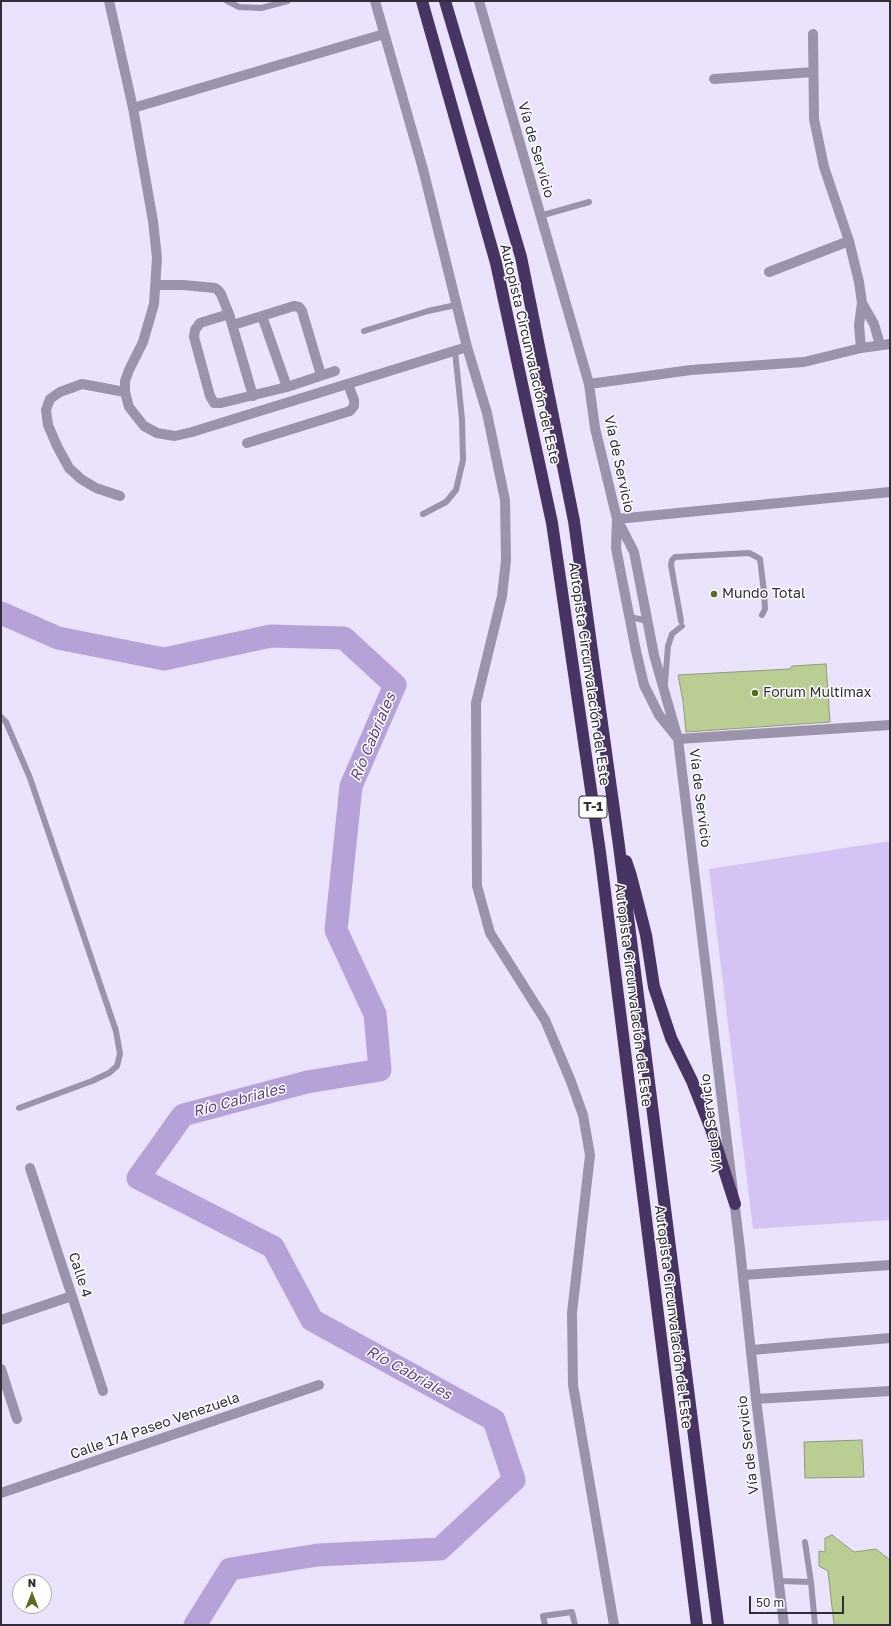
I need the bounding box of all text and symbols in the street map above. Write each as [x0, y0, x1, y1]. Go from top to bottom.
street label: Vía de Servicio [514, 100, 558, 200]
street label: Autopista Circunvalación del Este [496, 242, 564, 466]
street label: Vía de Servicio [600, 414, 638, 514]
street label: Autopista Circunvalación del Este [565, 561, 613, 787]
place label: Mundo Total [722, 586, 805, 602]
marker: Mundo Total [709, 589, 719, 599]
place label: Forum Multimax [763, 685, 871, 701]
marker: Forum Multimax [750, 688, 760, 698]
water label: Río Cabriales [346, 690, 400, 784]
street label: Vía de Servicio [686, 748, 714, 848]
road number: T-1 [579, 796, 607, 818]
street label: Autopista Circunvalación del Este [611, 882, 655, 1108]
street label: Vía de Servicio [697, 1073, 725, 1173]
water label: Río Cabriales [191, 1079, 287, 1121]
street label: Autopista Circunvalación del Este [651, 1204, 695, 1430]
street label: Calle 4 [65, 1250, 95, 1300]
water label: Río Cabriales [363, 1342, 455, 1404]
street label: Calle 174 Paseo Venezuela [68, 1389, 242, 1463]
street label: Vía de Servicio [734, 1395, 762, 1495]
north arrow [12, 1574, 52, 1614]
text: N [28, 1576, 36, 1589]
scale bar [751, 1588, 846, 1614]
text: 50 m [756, 1595, 784, 1610]

